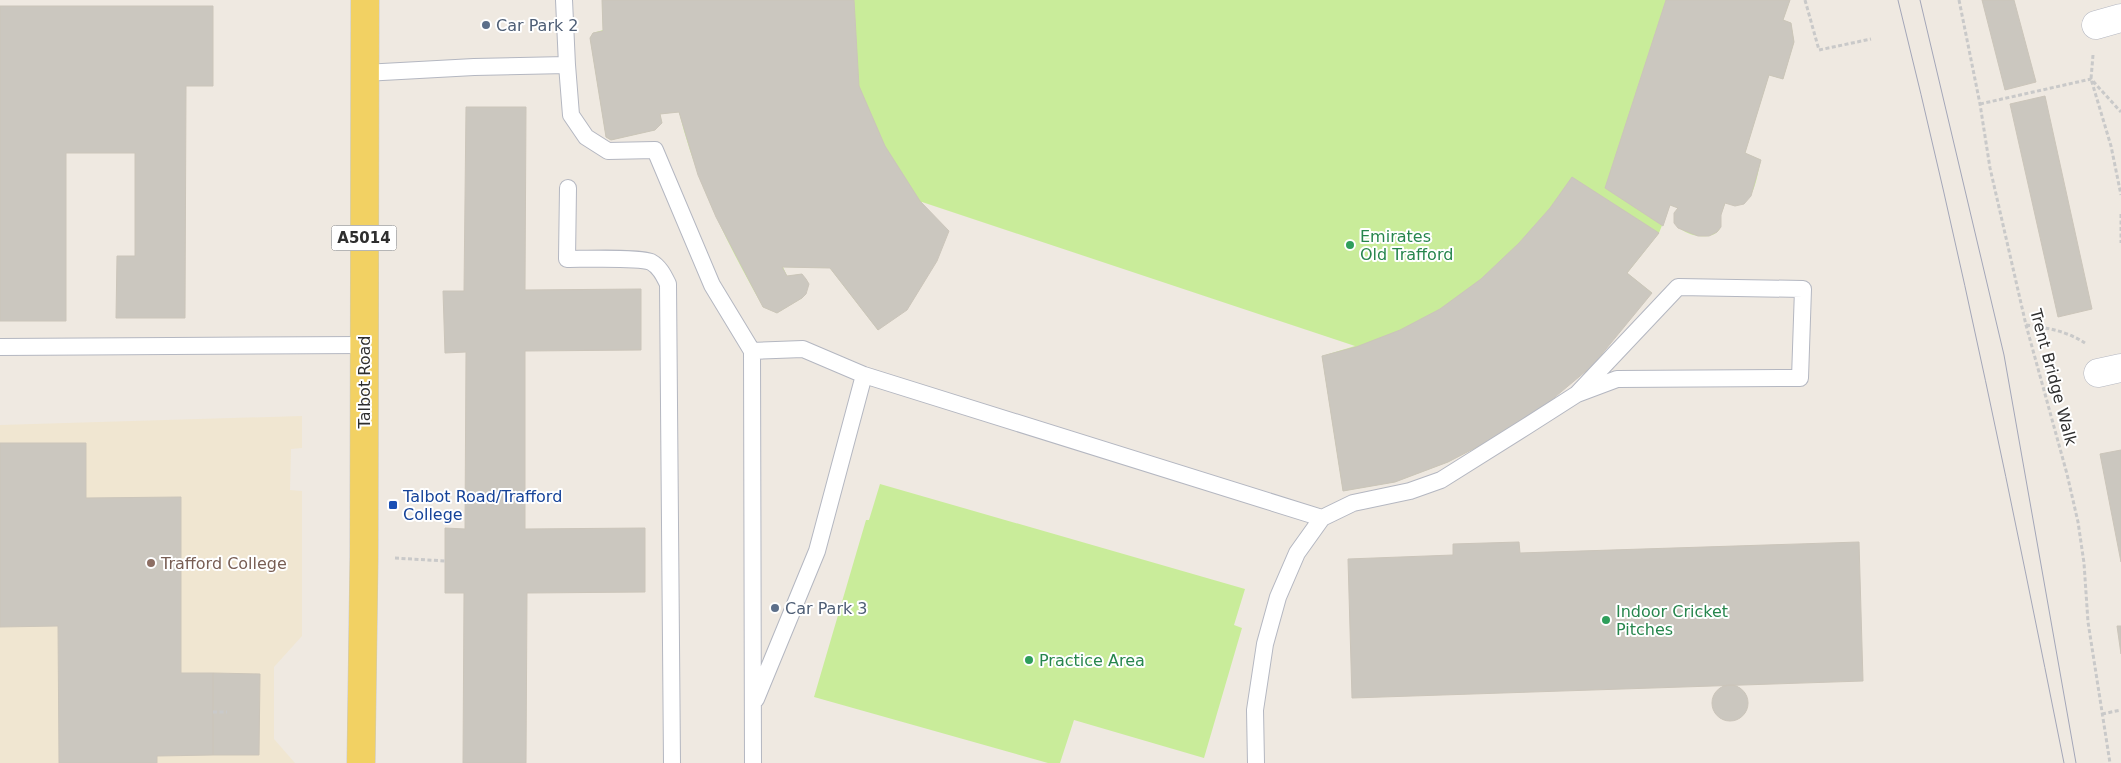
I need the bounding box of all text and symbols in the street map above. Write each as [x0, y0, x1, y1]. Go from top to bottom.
place label: Car Park 2 [496, 16, 578, 35]
marker: Car Park 2 [480, 19, 492, 31]
road number: A5014 [332, 226, 396, 250]
place label: Emirates Old Trafford [1360, 227, 1453, 264]
marker: Emirates Old Trafford [1344, 239, 1356, 251]
street label: Trent Bridge Walk [2026, 306, 2081, 448]
street label: Talbot Road [355, 336, 374, 429]
place label: Talbot Road/Trafford College [402, 487, 562, 524]
marker: Talbot Road/Trafford College [387, 499, 399, 511]
place label: Trafford College [160, 554, 287, 573]
marker: Trafford College [145, 557, 157, 569]
place label: Car Park 3 [785, 599, 867, 618]
marker: Car Park 3 [769, 602, 781, 614]
place label: Indoor Cricket Pitches [1616, 602, 1728, 639]
marker: Indoor Cricket Pitches [1600, 614, 1612, 626]
place label: Practice Area [1039, 651, 1145, 670]
marker: Practice Area [1023, 654, 1035, 666]

